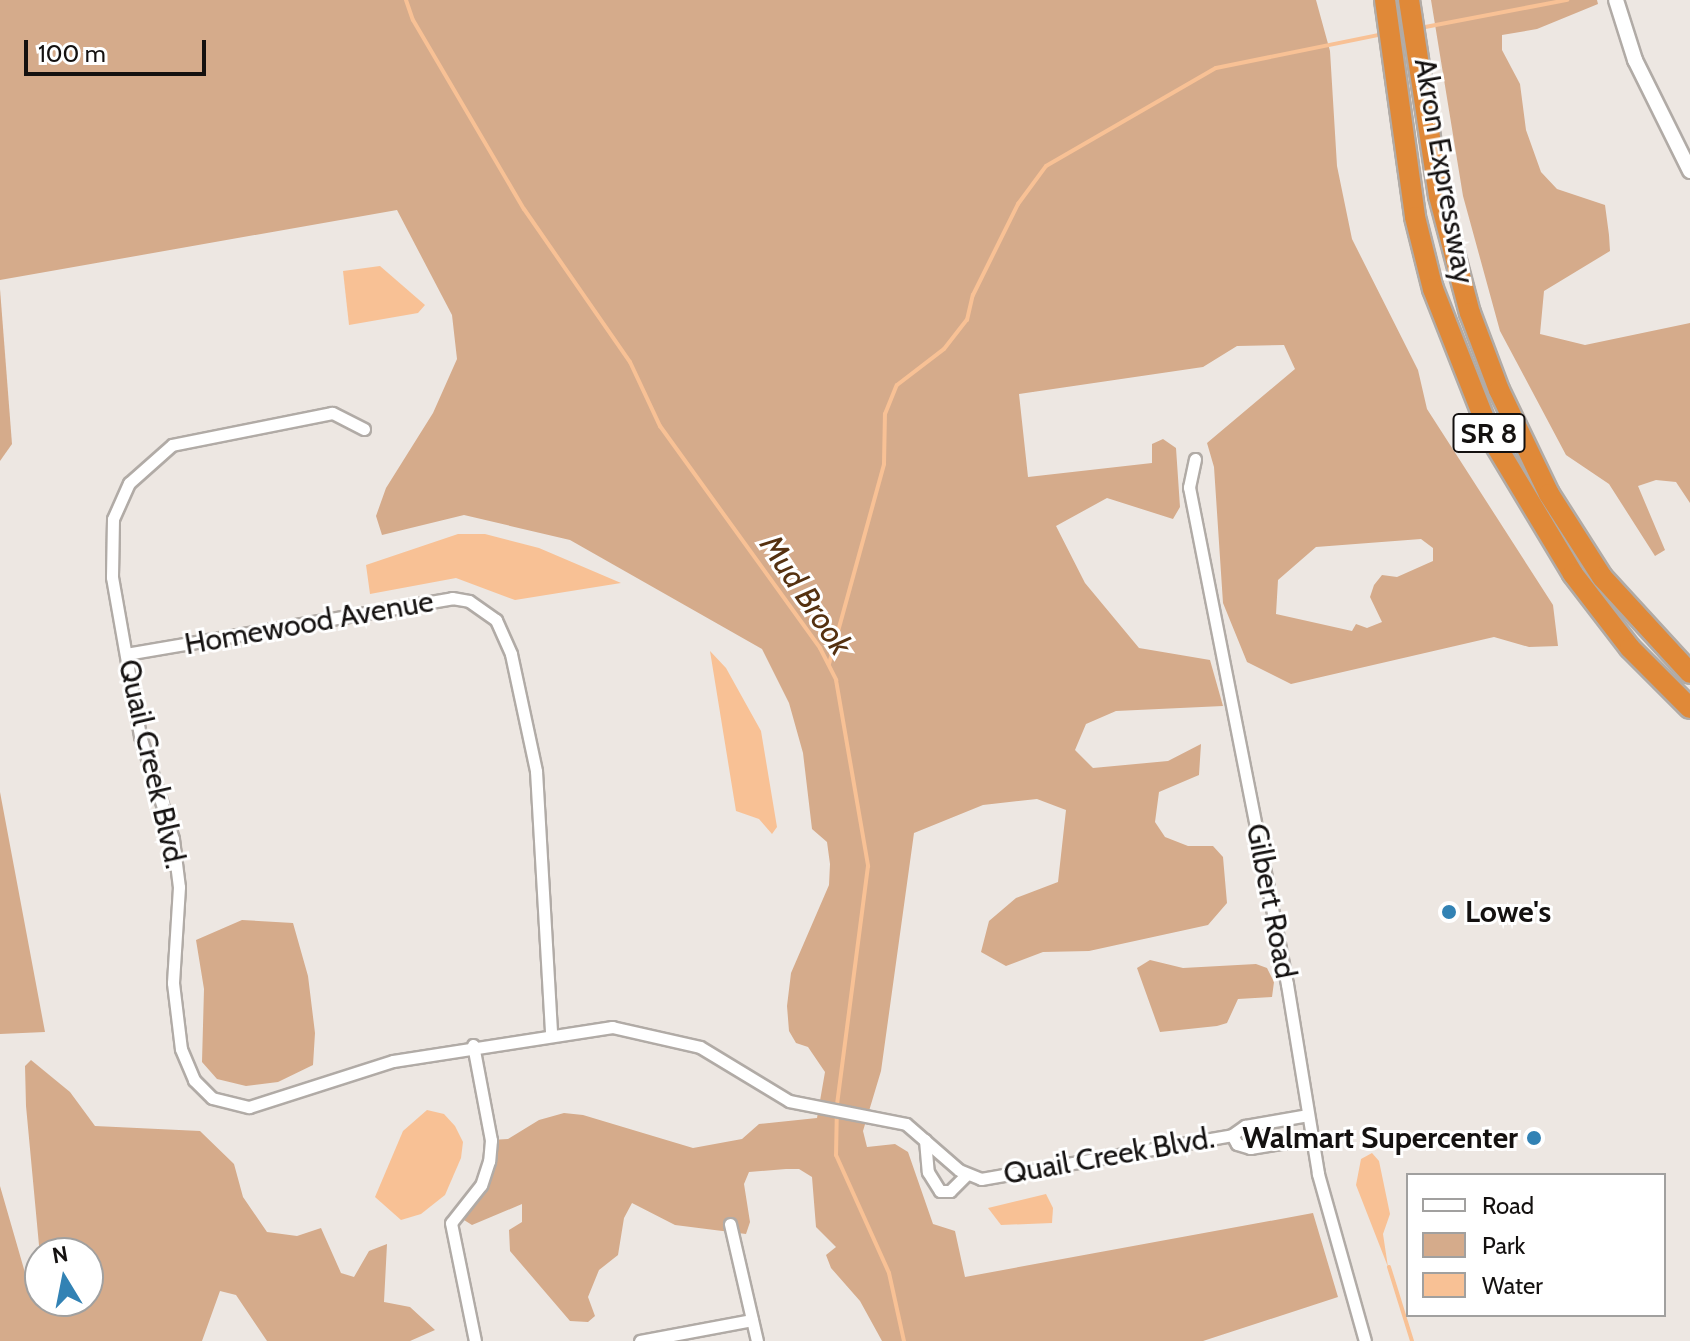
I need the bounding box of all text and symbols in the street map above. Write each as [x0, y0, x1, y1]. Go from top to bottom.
scale bar [28, 24, 210, 74]
text: 100 m [38, 39, 106, 68]
street label: Akron Expressway [1406, 55, 1482, 287]
road number: SR 8 [1451, 409, 1527, 457]
water label: Mud Brook [752, 528, 860, 662]
street label: Homewood Avenue [182, 583, 436, 663]
street label: Quail Creek Blvd. [110, 656, 194, 872]
street label: Gilbert Road [1238, 821, 1304, 981]
place label: Lowe's [1465, 894, 1551, 930]
marker: Lowe's [1440, 903, 1458, 921]
street label: Quail Creek Blvd. [1001, 1120, 1217, 1192]
place label: Walmart Supercenter [1242, 1120, 1518, 1156]
marker: Walmart Supercenter [1525, 1129, 1543, 1147]
legend [1406, 1173, 1666, 1317]
text: Road [1482, 1191, 1534, 1220]
text: Park [1482, 1231, 1525, 1260]
north arrow [24, 1237, 104, 1317]
text: N [50, 1240, 70, 1269]
text: Water [1482, 1271, 1543, 1300]

